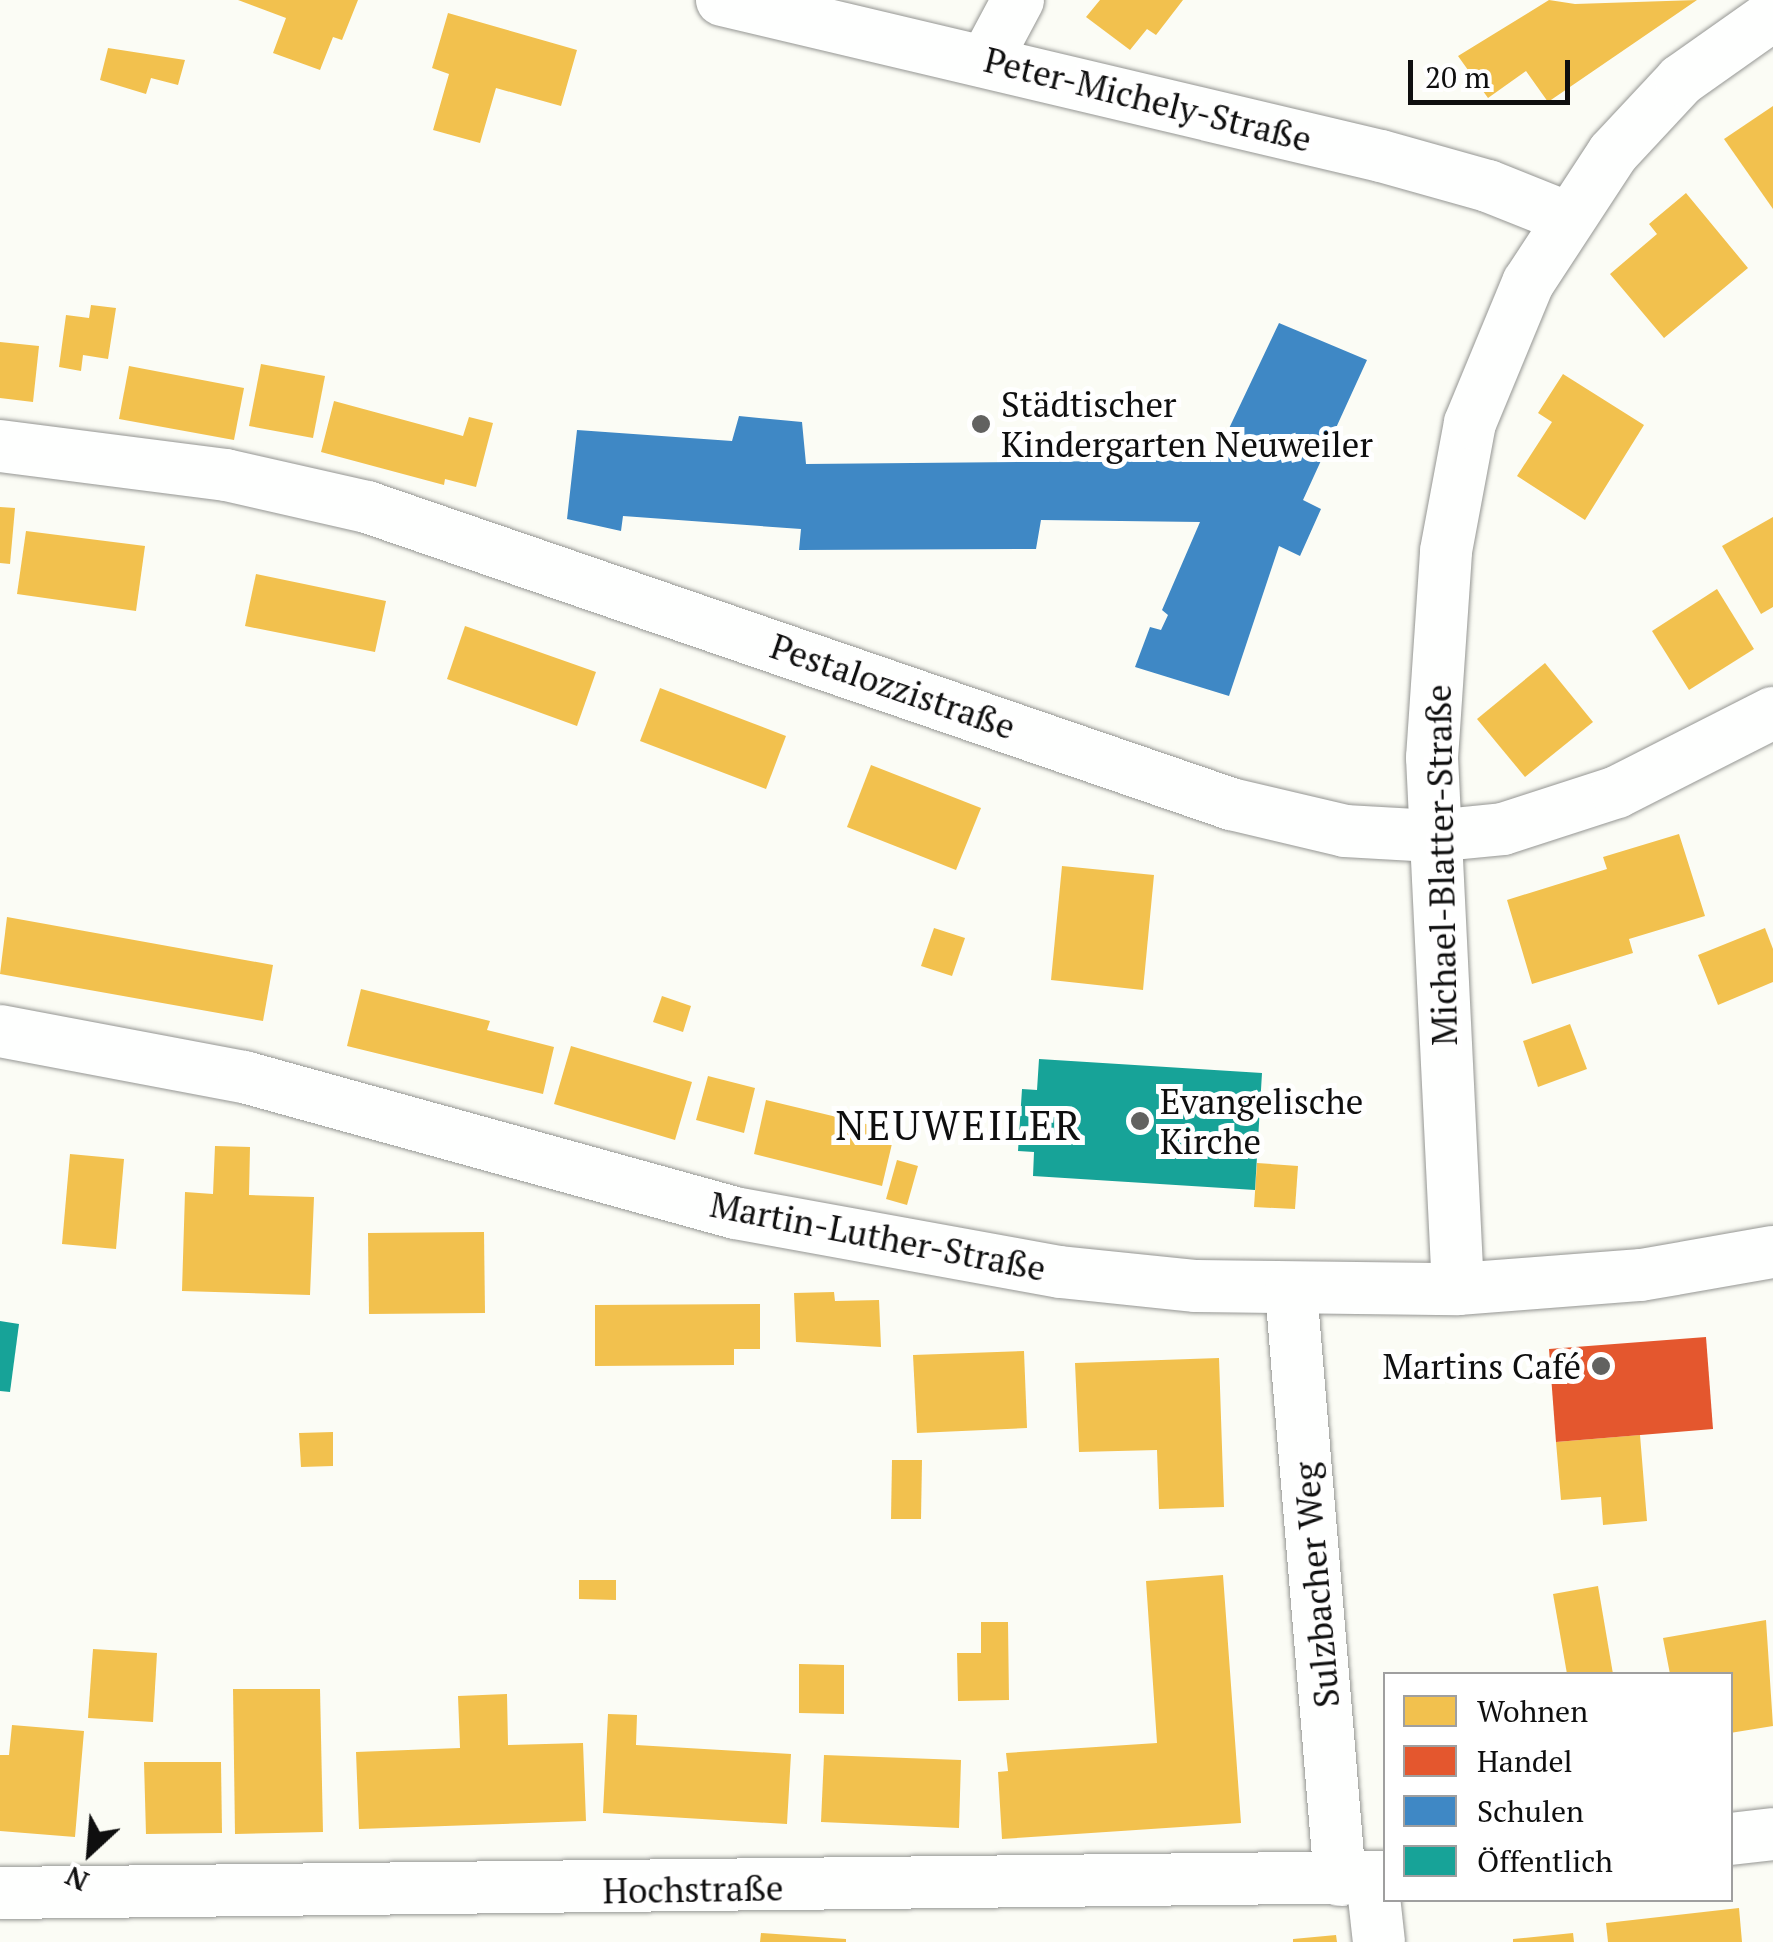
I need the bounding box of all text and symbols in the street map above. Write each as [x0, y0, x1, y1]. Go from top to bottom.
street label: Peter-Michely-Straße [980, 38, 1316, 160]
scale bar [1413, 40, 1576, 102]
text: 20 m [1425, 57, 1490, 97]
place label: Städtischer Kindergarten Neuweiler [1001, 383, 1373, 465]
marker: Städtischer Kindergarten Neuweiler [970, 413, 992, 435]
street label: Pestalozzistraße [765, 625, 1021, 747]
street label: Michael-Blatter-Straße [1417, 684, 1465, 1046]
place label: Evangelische Kirche [1160, 1080, 1363, 1162]
district label: NEUWEILER [835, 1101, 1083, 1149]
marker: Evangelische Kirche [1129, 1110, 1151, 1132]
street label: Martin-Luther-Straße [707, 1183, 1049, 1289]
place label: Martins Café [1382, 1345, 1581, 1387]
marker: Martins Café [1590, 1355, 1612, 1377]
street label: Sulzbacher Weg [1284, 1461, 1348, 1709]
legend [1383, 1672, 1733, 1902]
text: Wohnen [1477, 1691, 1588, 1731]
text: Handel [1477, 1741, 1573, 1781]
text: Schulen [1477, 1791, 1584, 1831]
north arrow [40, 1802, 140, 1902]
text: Öffentlich [1477, 1841, 1613, 1881]
text: N [59, 1858, 94, 1901]
street label: Hochstraße [602, 1866, 784, 1912]

